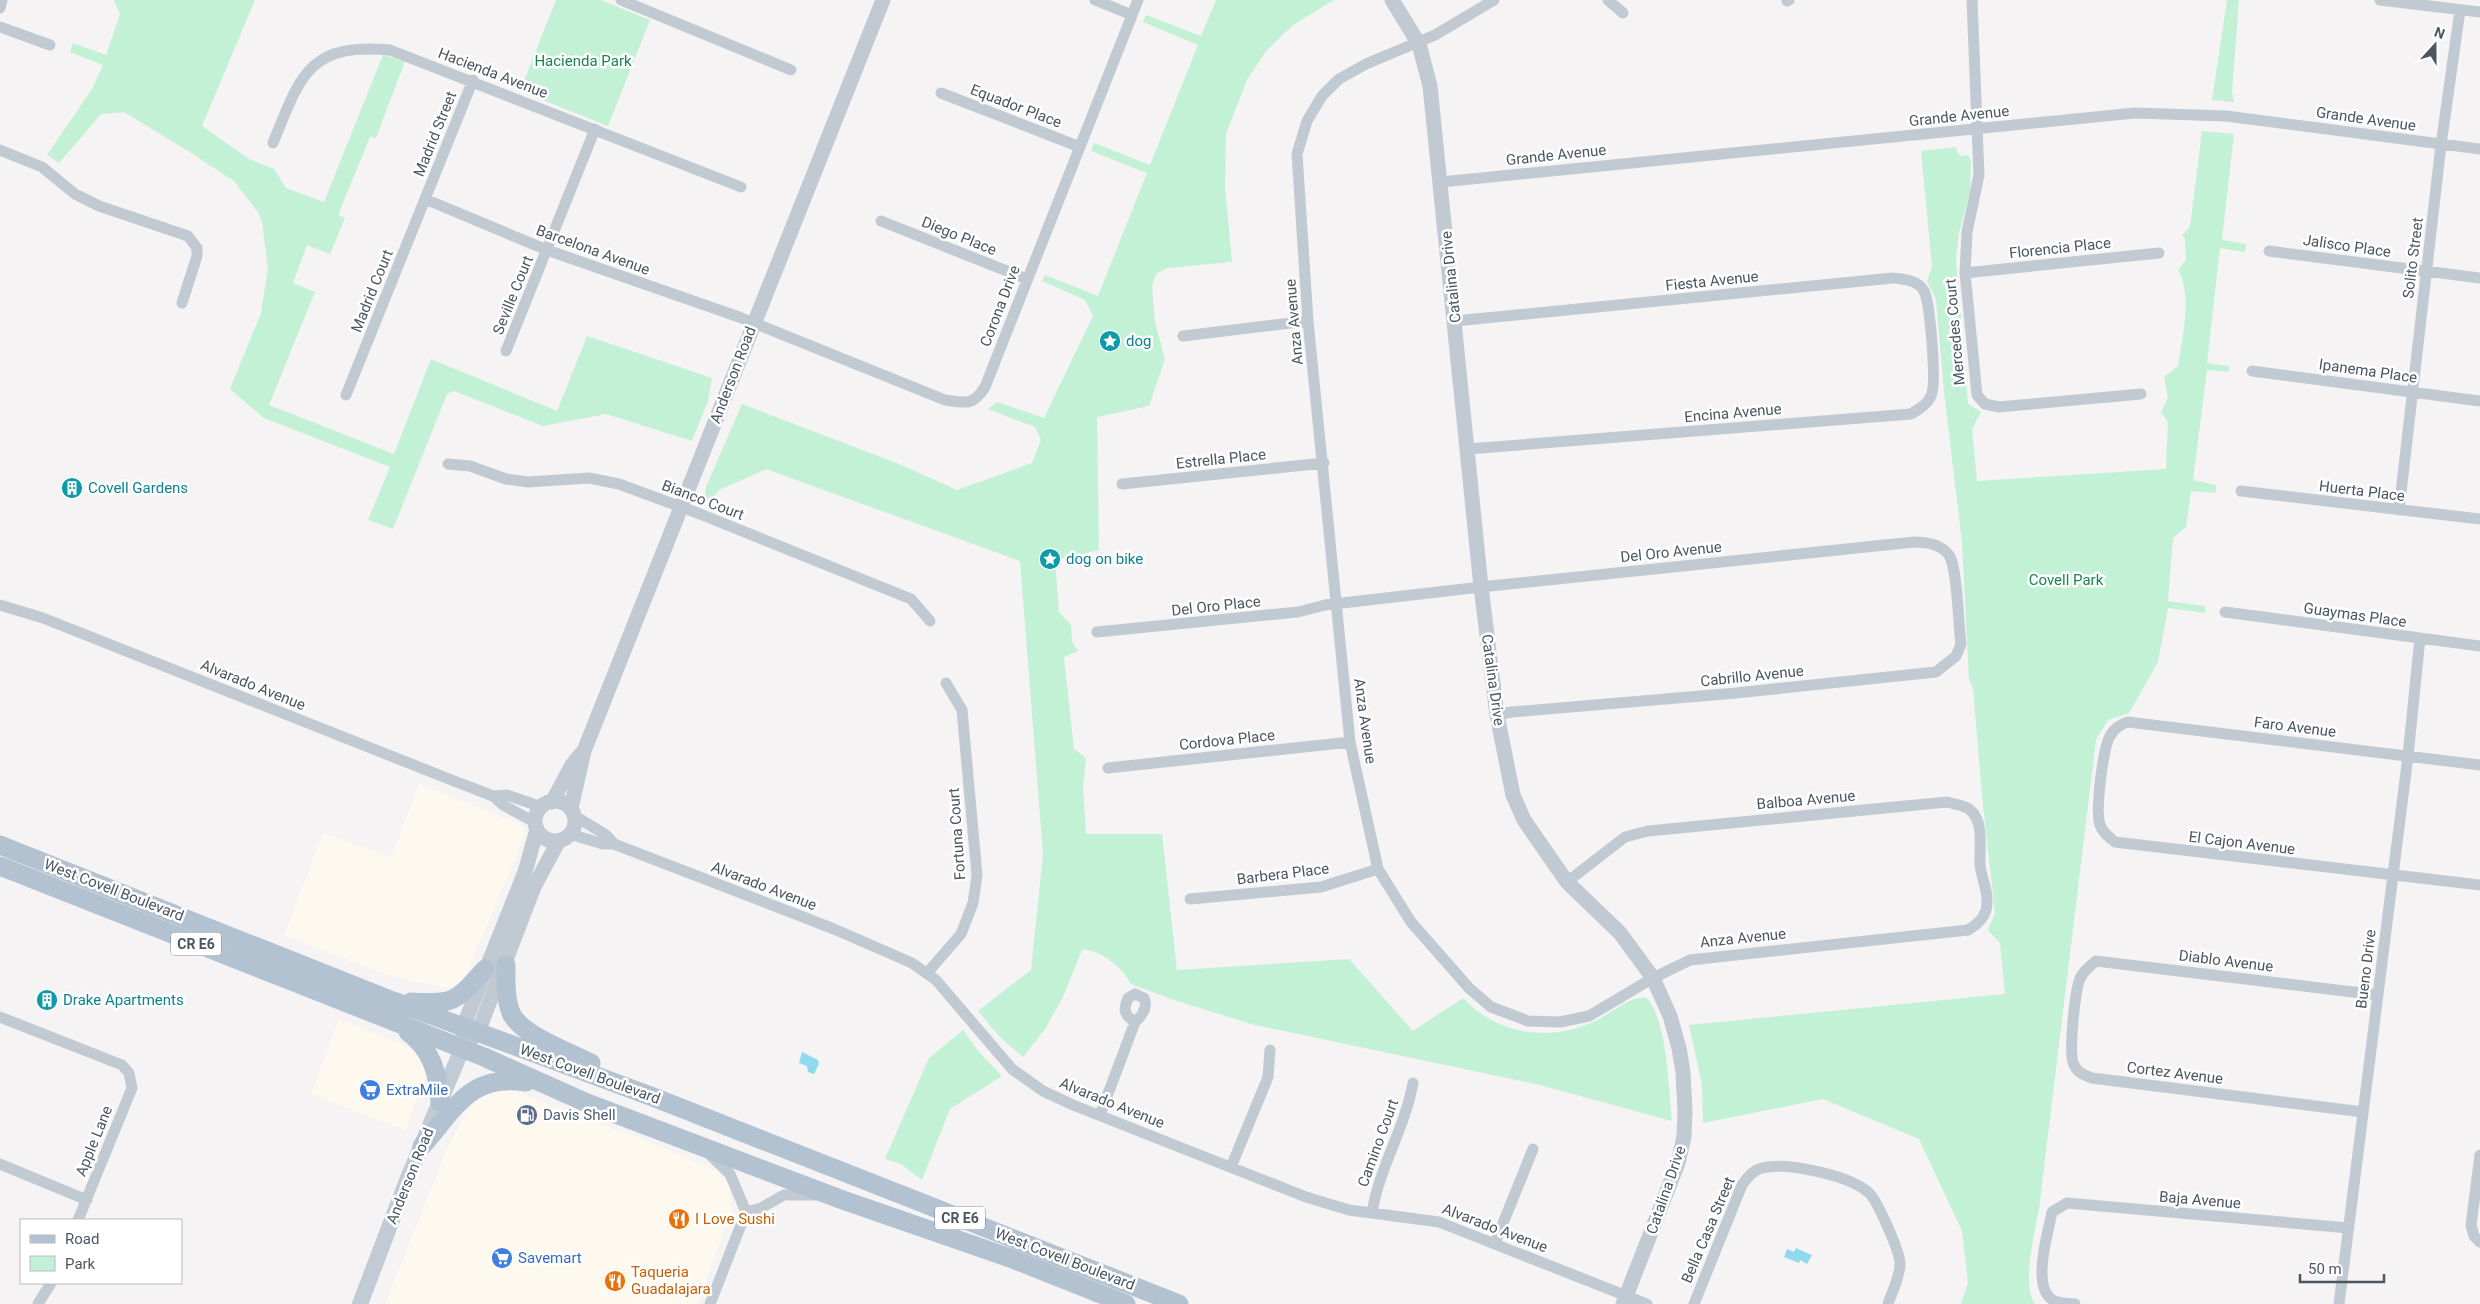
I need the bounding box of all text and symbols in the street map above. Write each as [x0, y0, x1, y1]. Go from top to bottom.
north arrow [2410, 20, 2460, 70]
text: N [2432, 24, 2447, 42]
street label: Hacienda Avenue [436, 44, 550, 102]
park label: Hacienda Park [534, 52, 632, 70]
street label: Equador Place [968, 80, 1064, 132]
street label: Madrid Street [410, 89, 460, 179]
street label: Grande Avenue [1908, 102, 2010, 130]
street label: Grande Avenue [2315, 103, 2417, 135]
street label: Grande Avenue [1505, 141, 1607, 169]
street label: Diego Place [919, 213, 999, 259]
street label: Solito Street [2399, 216, 2427, 299]
street label: Barcelona Avenue [534, 221, 652, 279]
street label: Catalina Drive [1437, 230, 1465, 324]
street label: Jalisco Place [2302, 231, 2392, 261]
street label: Florencia Place [2008, 234, 2112, 262]
street label: Madrid Court [347, 247, 397, 335]
street label: Seville Court [489, 253, 537, 337]
street label: Corona Drive [976, 263, 1024, 349]
street label: Fiesta Avenue [1665, 267, 1759, 295]
street label: Anza Avenue [1281, 278, 1307, 366]
street label: Mercedes Court [1941, 278, 1969, 386]
street label: Anderson Road [706, 324, 760, 426]
place icon: dog [1098, 329, 1122, 353]
place label: dog [1126, 332, 1151, 350]
street label: Ipanema Place [2318, 355, 2418, 387]
street label: Encina Avenue [1684, 400, 1782, 426]
street label: Estrella Place [1175, 445, 1267, 473]
building icon: Covell Gardens [60, 476, 84, 500]
street label: Bianco Court [659, 476, 747, 524]
street label: Huerta Place [2318, 477, 2406, 505]
place label: Covell Gardens [88, 479, 188, 497]
street label: Del Oro Avenue [1619, 538, 1723, 566]
place icon: dog on bike [1038, 547, 1062, 571]
place label: dog on bike [1066, 550, 1143, 568]
park label: Covell Park [2029, 571, 2104, 589]
street label: Del Oro Place [1170, 592, 1262, 620]
street label: Guaymas Place [2303, 599, 2408, 631]
street label: Catalina Drive [1478, 633, 1508, 727]
street label: Alvarado Avenue [198, 656, 308, 714]
street label: Cabrillo Avenue [1699, 662, 1805, 690]
street label: Anza Avenue [1350, 677, 1380, 765]
street label: Faro Avenue [2253, 713, 2337, 741]
street label: Cordova Place [1178, 726, 1276, 754]
street label: Fortuna Court [945, 787, 969, 881]
street label: Balboa Avenue [1756, 787, 1856, 813]
street label: El Cajon Avenue [2188, 828, 2296, 858]
street label: West Covell Boulevard [42, 855, 186, 925]
street label: Alvarado Avenue [709, 858, 819, 914]
street label: Barbera Place [1236, 859, 1330, 889]
street label: Anza Avenue [1699, 925, 1787, 951]
street label: Bueno Drive [2352, 928, 2380, 1010]
road number: CR E6 [171, 932, 221, 956]
street label: Diablo Avenue [2178, 946, 2274, 976]
building icon: Drake Apartments [35, 988, 59, 1012]
place label: Drake Apartments [63, 991, 184, 1009]
street label: West Covell Boulevard [517, 1040, 663, 1108]
street label: Cortez Avenue [2126, 1058, 2224, 1088]
street label: Alvarado Avenue [1057, 1074, 1167, 1132]
supermarket icon: ExtraMile [358, 1078, 382, 1102]
place label: ExtraMile [386, 1081, 448, 1099]
street label: Camino Court [1354, 1097, 1402, 1189]
street label: Apple Lane [72, 1103, 116, 1179]
fuel station icon: Davis Shell [515, 1103, 539, 1127]
place label: Davis Shell [543, 1106, 616, 1124]
street label: Anderson Road [382, 1125, 438, 1227]
street label: Catalina Drive [1642, 1143, 1690, 1236]
street label: Bella Casa Street [1678, 1174, 1739, 1286]
street label: Baja Avenue [2158, 1187, 2242, 1213]
street label: Alvarado Avenue [1440, 1200, 1550, 1256]
road number: CR E6 [935, 1206, 985, 1230]
restaurant icon: I Love Sushi [667, 1207, 691, 1231]
place label: I Love Sushi [695, 1210, 775, 1228]
legend [20, 1219, 182, 1284]
street label: West Covell Boulevard [993, 1224, 1137, 1294]
text: Road [65, 1230, 99, 1248]
supermarket icon: Savemart [490, 1246, 514, 1270]
place label: Savemart [518, 1249, 582, 1267]
scale bar [2300, 1252, 2384, 1284]
text: Park [65, 1255, 96, 1273]
text: 50 m [2308, 1260, 2342, 1278]
place label: Taqueria Guadalajara [631, 1263, 711, 1298]
restaurant icon: Taqueria Guadalajara [603, 1269, 627, 1293]

